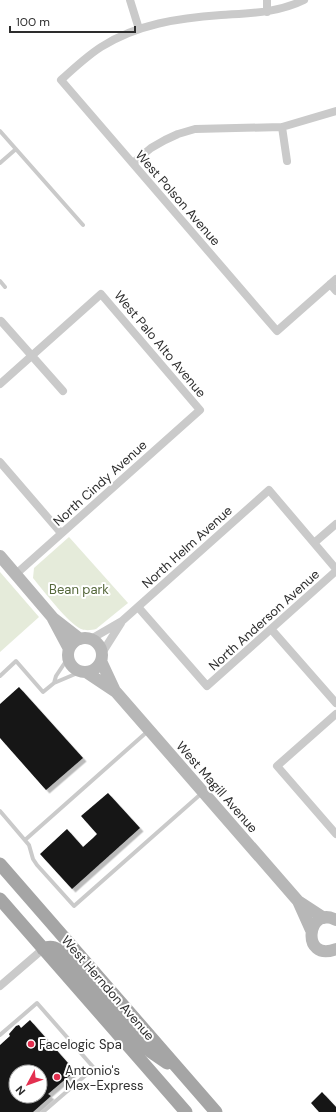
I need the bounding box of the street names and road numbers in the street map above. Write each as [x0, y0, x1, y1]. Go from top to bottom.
street label: West Polson Avenue [132, 147, 224, 249]
street label: West Palo Alto Avenue [110, 287, 210, 401]
street label: North Cindy Avenue [50, 436, 150, 530]
street label: North Helm Avenue [138, 502, 236, 592]
street label: North Anderson Avenue [205, 566, 323, 674]
street label: West Magill Avenue [173, 738, 261, 836]
street label: West Herndon Avenue [58, 932, 158, 1044]

